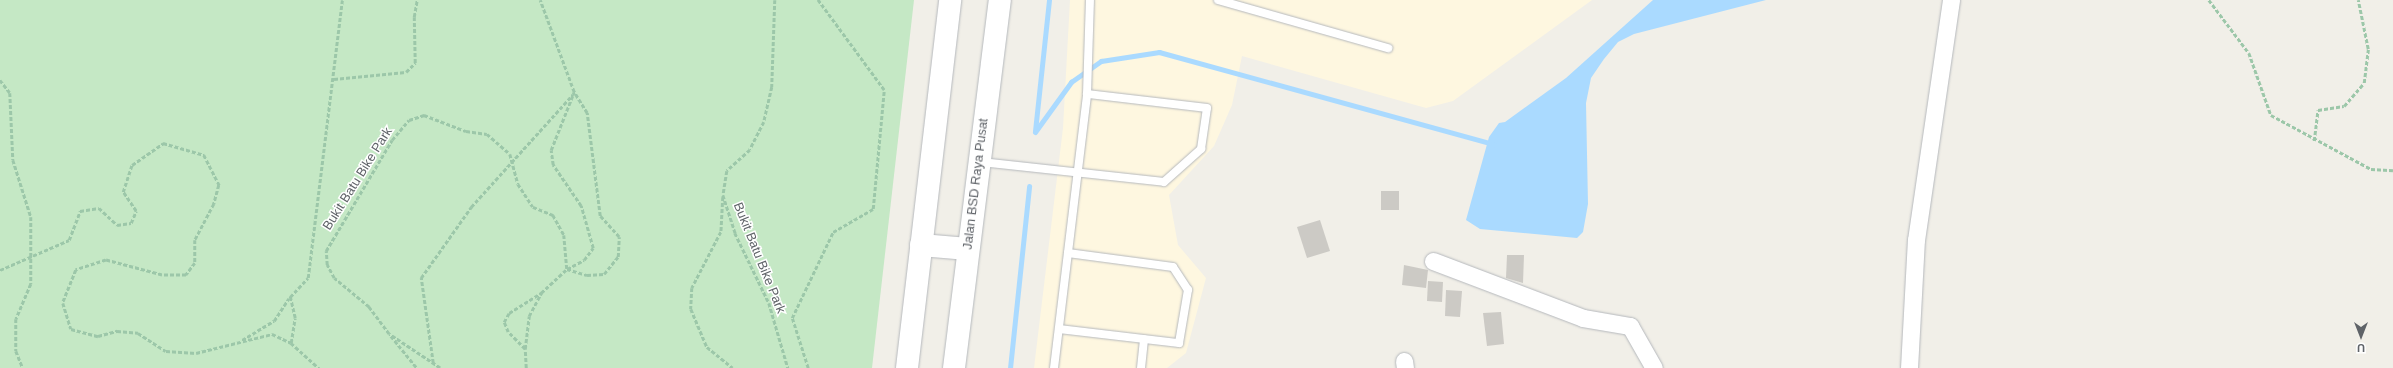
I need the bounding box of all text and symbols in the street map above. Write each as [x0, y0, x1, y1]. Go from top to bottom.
street label: Jalan BSD Raya Pusat [960, 117, 992, 251]
street label: Bukit Batu Bike Park [320, 125, 396, 233]
street label: Bukit Batu Bike Park [730, 200, 788, 316]
north arrow [2341, 316, 2381, 356]
text: U [2357, 342, 2365, 354]

